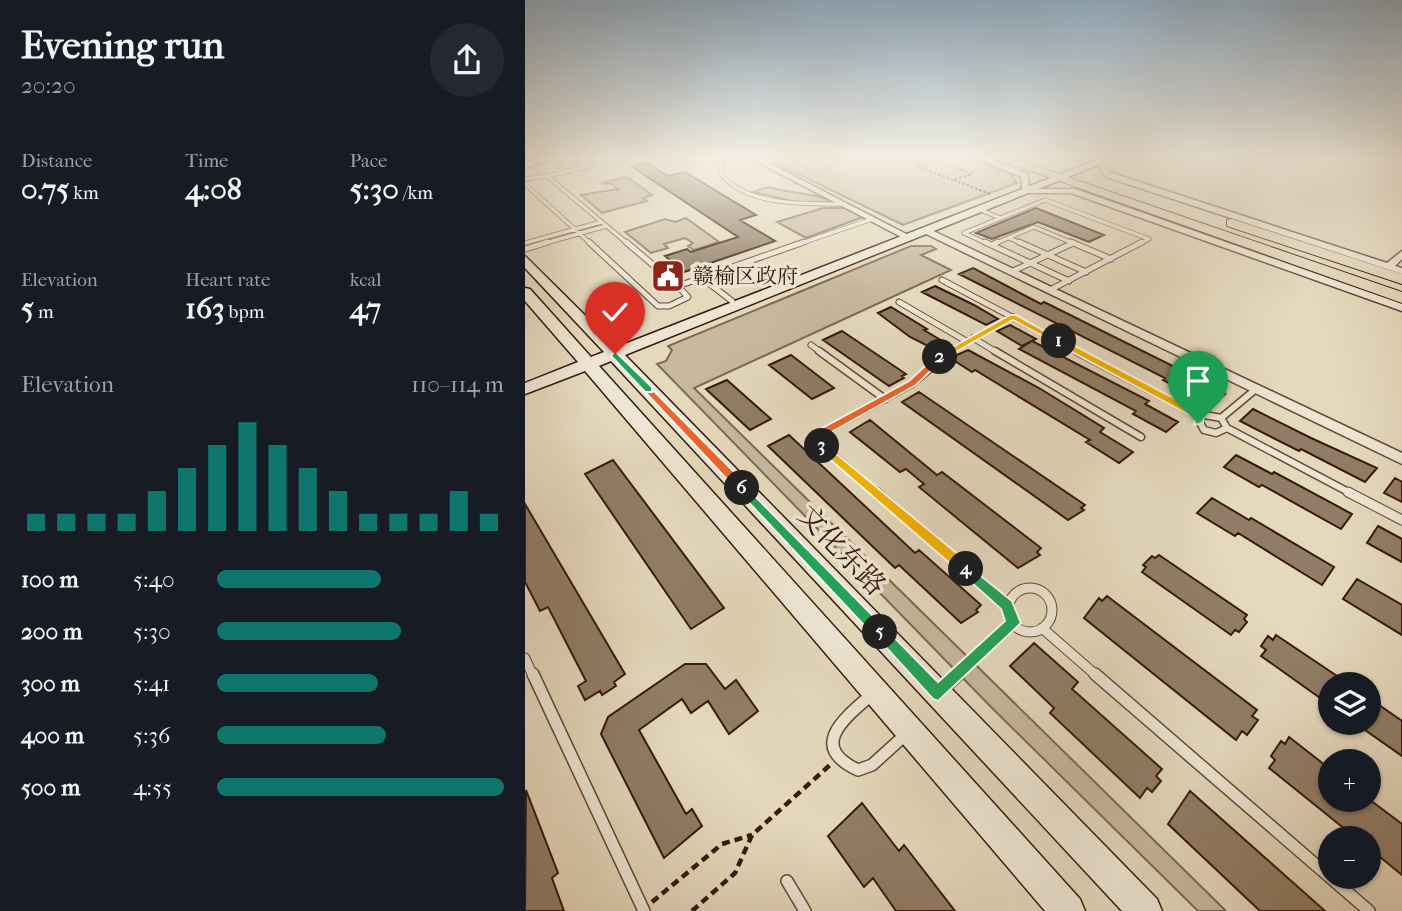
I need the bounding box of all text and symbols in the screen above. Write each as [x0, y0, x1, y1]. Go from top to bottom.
text: Evening run [21, 23, 224, 68]
button: share [430, 23, 504, 97]
text: 20:20 [21, 72, 76, 99]
text: Distance [21, 150, 92, 172]
text: Time [185, 150, 229, 172]
text: Pace [350, 150, 388, 172]
text: 0.75 [21, 172, 69, 207]
text: 4:08 [185, 172, 242, 207]
text: 5:30 [350, 172, 399, 207]
text: km [69, 182, 99, 204]
text: /km [399, 182, 433, 204]
public building icon: 赣榆区政府 [649, 257, 687, 295]
place label: 赣榆区政府 [693, 264, 798, 288]
text: Elevation [21, 269, 98, 291]
text: Heart rate [185, 269, 270, 291]
text: kcal [350, 269, 382, 291]
pin [585, 282, 645, 354]
text: 5 [21, 291, 34, 326]
text: 163 [185, 291, 224, 326]
text: 47 [350, 291, 381, 326]
icon: check [596, 293, 634, 331]
text: m [34, 301, 54, 323]
text: bpm [224, 301, 265, 323]
pin: 1 [1041, 324, 1077, 358]
text: 1 [1055, 329, 1062, 351]
pin: 2 [923, 340, 957, 374]
text: 2 [935, 345, 944, 367]
pin [1168, 351, 1228, 423]
icon: arrive [1179, 362, 1217, 400]
text: Elevation [21, 371, 114, 398]
text: 110–114 m [411, 371, 504, 398]
pin: 3 [805, 428, 839, 464]
text: 3 [818, 434, 825, 456]
pin: 6 [725, 470, 759, 505]
text: 6 [736, 476, 747, 498]
street label: 文化东路 [791, 498, 893, 602]
pin: 4 [949, 552, 983, 586]
text: 4 [960, 557, 971, 579]
text: 100 m [21, 566, 79, 593]
text: 5:40 [133, 566, 175, 593]
pin: 5 [863, 614, 897, 650]
text: 200 m [21, 618, 82, 645]
text: 5:30 [133, 618, 171, 645]
text: 5 [875, 620, 884, 642]
text: 300 m [21, 670, 80, 697]
text: 5:41 [133, 670, 170, 697]
map controls [1318, 672, 1381, 889]
button: layers [1318, 672, 1381, 735]
text: 400 m [21, 722, 84, 749]
text: 5:36 [133, 722, 170, 749]
button: + [1318, 749, 1381, 812]
text: 500 m [21, 774, 80, 801]
text: 4:55 [133, 774, 172, 801]
button: − [1318, 826, 1381, 889]

